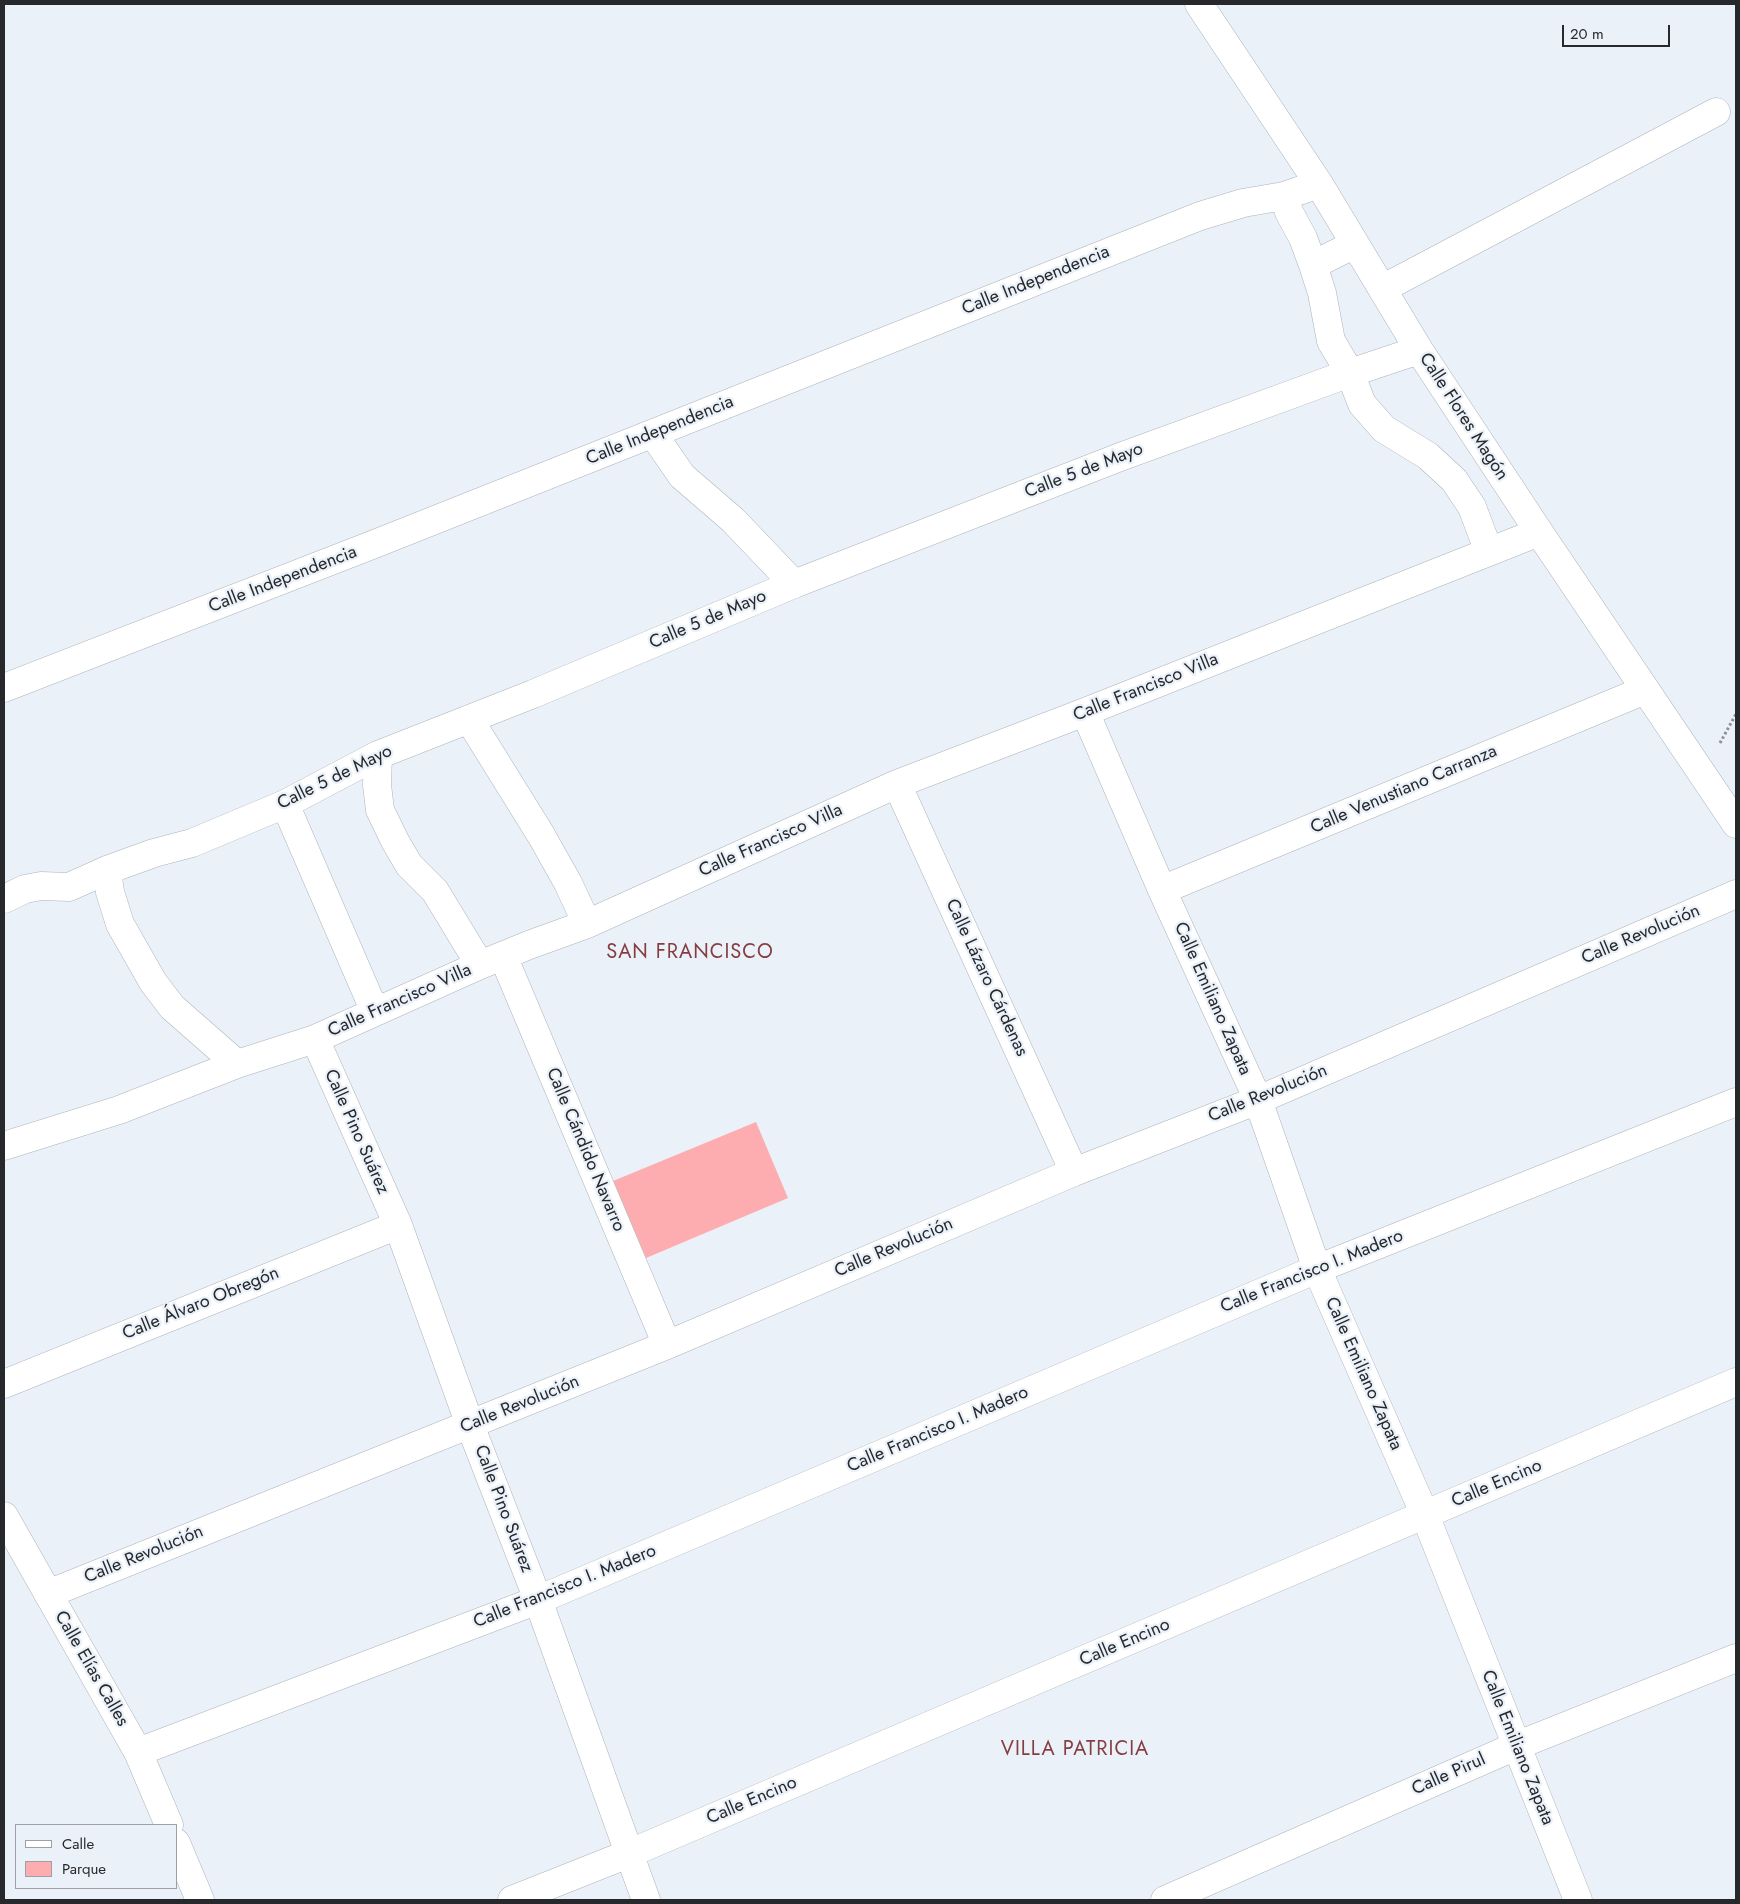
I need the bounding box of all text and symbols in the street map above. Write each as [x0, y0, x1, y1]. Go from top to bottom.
scale bar [1565, 15, 1672, 47]
text: 20 m [1570, 23, 1604, 45]
street label: Calle Independencia [959, 242, 1113, 320]
street label: Calle Flores Magón [1414, 349, 1512, 485]
street label: Calle Independencia [583, 392, 737, 470]
street label: Calle 5 de Mayo [1022, 439, 1146, 503]
street label: Calle Independencia [206, 542, 360, 618]
street label: Calle 5 de Mayo [646, 586, 770, 654]
street label: Calle Francisco Villa [1070, 649, 1222, 727]
street label: Calle 5 de Mayo [274, 741, 396, 815]
street label: Calle Venustiano Carranza [1307, 741, 1501, 839]
street label: Calle Francisco Villa [696, 800, 846, 882]
street label: Calle Lázaro Cárdenas [940, 896, 1032, 1060]
street label: Calle Revolución [1578, 900, 1704, 970]
street label: Calle Emiliano Zapata [1169, 919, 1255, 1079]
district label: SAN FRANCISCO [605, 941, 775, 965]
street label: Calle Francisco Villa [325, 960, 475, 1042]
street label: Calle Revolución [1205, 1060, 1331, 1128]
street label: Calle Cándido Navarro [541, 1065, 629, 1235]
street label: Calle Pino Suárez [319, 1066, 393, 1198]
street label: Calle Revolución [831, 1213, 957, 1283]
street label: Calle Francisco I. Madero [1218, 1225, 1406, 1319]
street label: Calle Álvaro Obregón [120, 1263, 282, 1345]
street label: Calle Emiliano Zapata [1320, 1294, 1406, 1454]
street label: Calle Revolución [457, 1371, 583, 1439]
street label: Calle Francisco I. Madero [844, 1382, 1032, 1478]
street label: Calle Pino Suárez [469, 1442, 537, 1576]
street label: Calle Encino [1449, 1455, 1545, 1513]
street label: Calle Revolución [81, 1521, 207, 1589]
street label: Calle Francisco I. Madero [471, 1540, 659, 1634]
street label: Calle Elías Calles [49, 1607, 133, 1731]
street label: Calle Encino [1077, 1614, 1173, 1672]
street label: Calle Emiliano Zapata [1476, 1667, 1558, 1829]
district label: VILLA PATRICIA [999, 1738, 1151, 1762]
street label: Calle Pirul [1409, 1749, 1489, 1801]
street label: Calle Encino [704, 1772, 800, 1830]
legend [15, 1824, 178, 1889]
text: Calle [62, 1833, 94, 1855]
text: Parque [62, 1858, 106, 1880]

